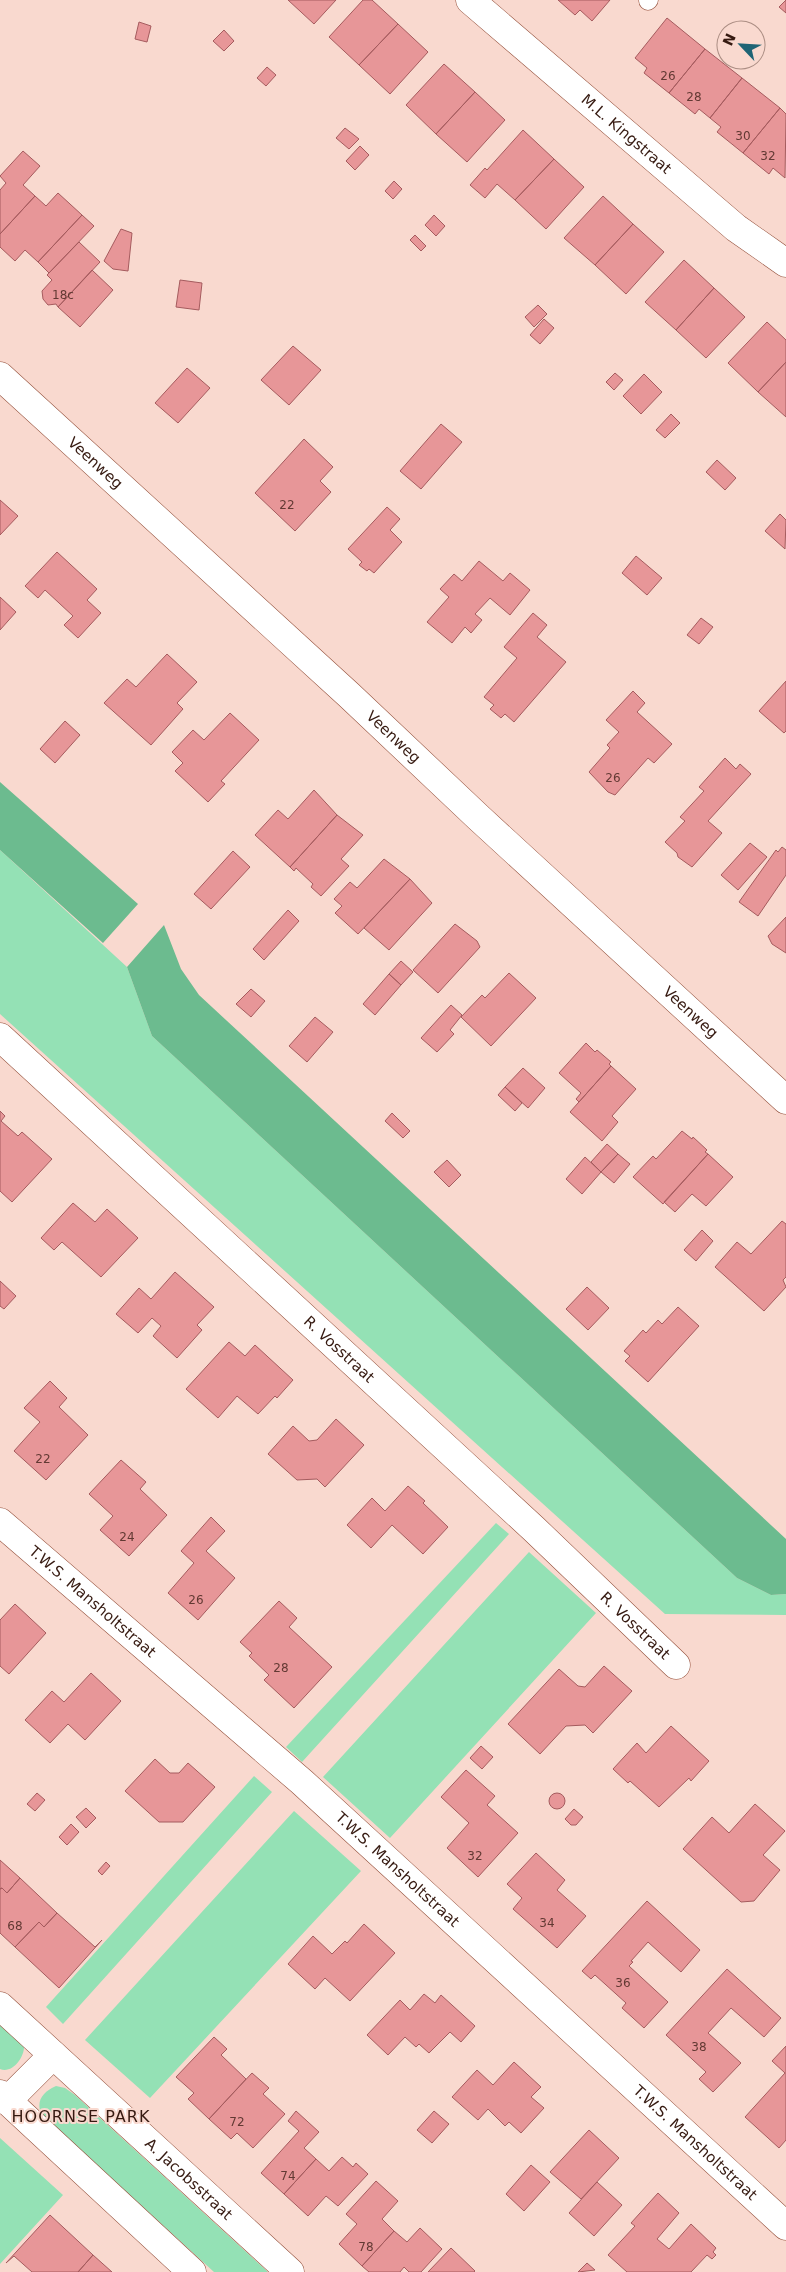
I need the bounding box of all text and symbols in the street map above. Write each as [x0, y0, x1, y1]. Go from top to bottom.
north arrow [716, 20, 766, 70]
text: N [719, 31, 739, 48]
house number: 26 [660, 69, 676, 83]
street label: M.L. Kingstraat [578, 90, 675, 178]
house number: 28 [686, 90, 702, 104]
house number: 30 [735, 129, 751, 143]
house number: 32 [760, 149, 776, 163]
house number: 18c [52, 288, 74, 302]
street label: Veenweg [64, 433, 126, 493]
house number: 22 [279, 498, 295, 512]
street label: Veenweg [363, 707, 424, 767]
house number: 26 [605, 771, 621, 785]
street label: Veenweg [659, 983, 722, 1042]
street label: R. Vosstraat [300, 1312, 378, 1386]
house number: 22 [35, 1452, 51, 1466]
house number: 24 [119, 1530, 135, 1544]
street label: T.W.S. Mansholtstraat [25, 1541, 160, 1661]
street label: R. Vosstraat [596, 1588, 674, 1663]
house number: 26 [188, 1593, 204, 1607]
house number: 28 [273, 1661, 289, 1675]
street label: T.W.S. Mansholtstraat [331, 1808, 463, 1931]
house number: 32 [467, 1849, 483, 1863]
house number: 34 [539, 1916, 555, 1930]
house number: 68 [7, 1919, 23, 1933]
house number: 36 [615, 1976, 631, 1990]
house number: 38 [691, 2040, 707, 2054]
street label: T.W.S. Mansholtstraat [629, 2081, 761, 2204]
district label: HOORNSE PARK [12, 2107, 150, 2126]
house number: 72 [229, 2115, 245, 2129]
street label: A. Jacobsstraat [141, 2134, 236, 2224]
house number: 74 [280, 2169, 296, 2183]
house number: 78 [358, 2240, 374, 2254]

